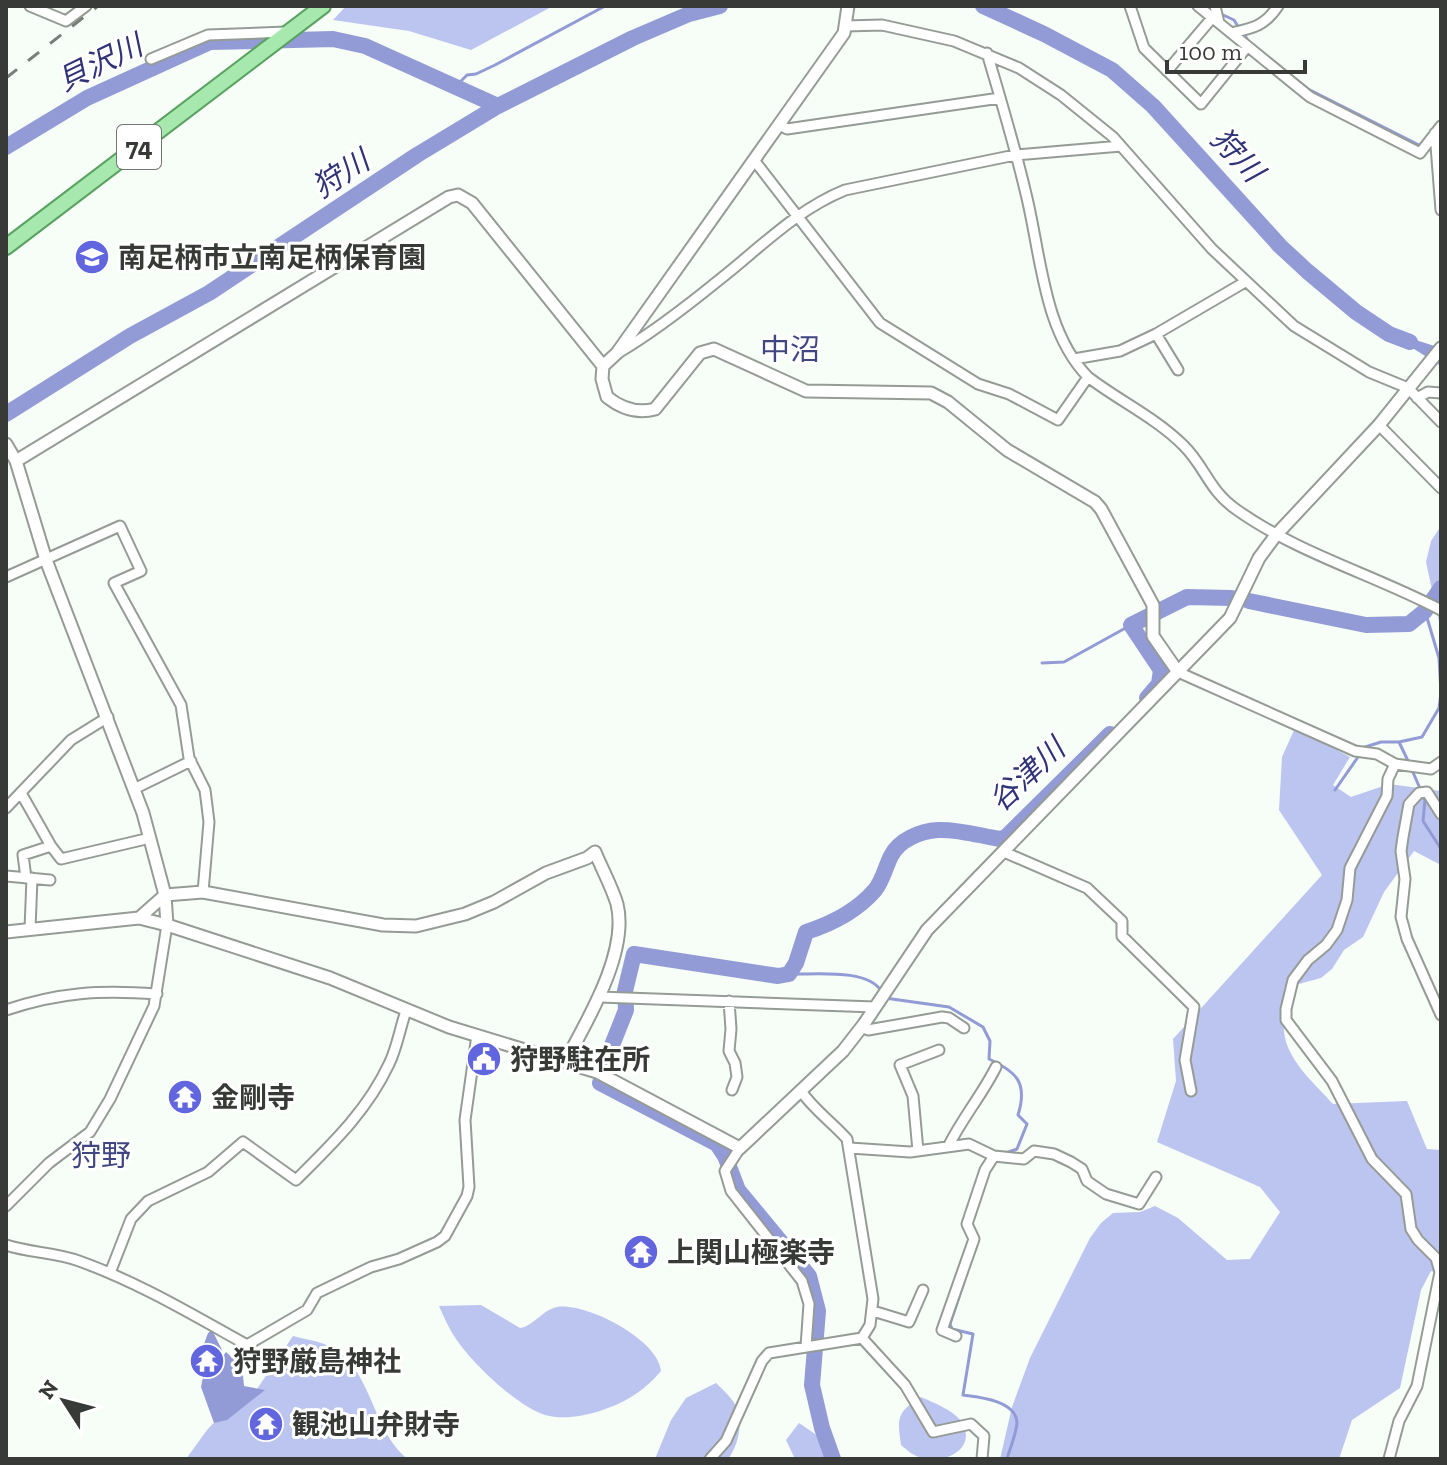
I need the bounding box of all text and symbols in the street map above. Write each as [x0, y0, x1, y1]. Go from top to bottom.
scale bar [1167, 24, 1305, 74]
water label: 貝沢川 [52, 26, 151, 99]
text: 100 m [1179, 37, 1242, 66]
water label: 狩川 [1203, 121, 1273, 191]
road number: 74 [117, 125, 161, 169]
water label: 狩川 [306, 141, 378, 205]
school or university icon: 南足柄市立南足柄保育園 [73, 238, 111, 276]
place label: 南足柄市立南足柄保育園 [118, 241, 426, 274]
district label: 中沼 [760, 332, 820, 368]
water label: 谷津川 [982, 729, 1074, 819]
public building icon: 狩野駐在所 [465, 1040, 503, 1078]
place label: 狩野駐在所 [510, 1043, 650, 1076]
temple icon: 金剛寺 [166, 1078, 204, 1116]
place label: 金剛寺 [211, 1081, 295, 1114]
district label: 狩野 [71, 1138, 131, 1174]
temple icon: 上関山極楽寺 [622, 1233, 660, 1271]
place label: 上関山極楽寺 [667, 1236, 835, 1269]
temple icon: 狩野厳島神社 [188, 1342, 226, 1380]
place label: 狩野厳島神社 [233, 1345, 401, 1378]
north arrow [24, 1361, 104, 1441]
text: N [32, 1375, 64, 1404]
temple icon: 観池山弁財寺 [247, 1405, 285, 1443]
place label: 観池山弁財寺 [292, 1408, 460, 1441]

